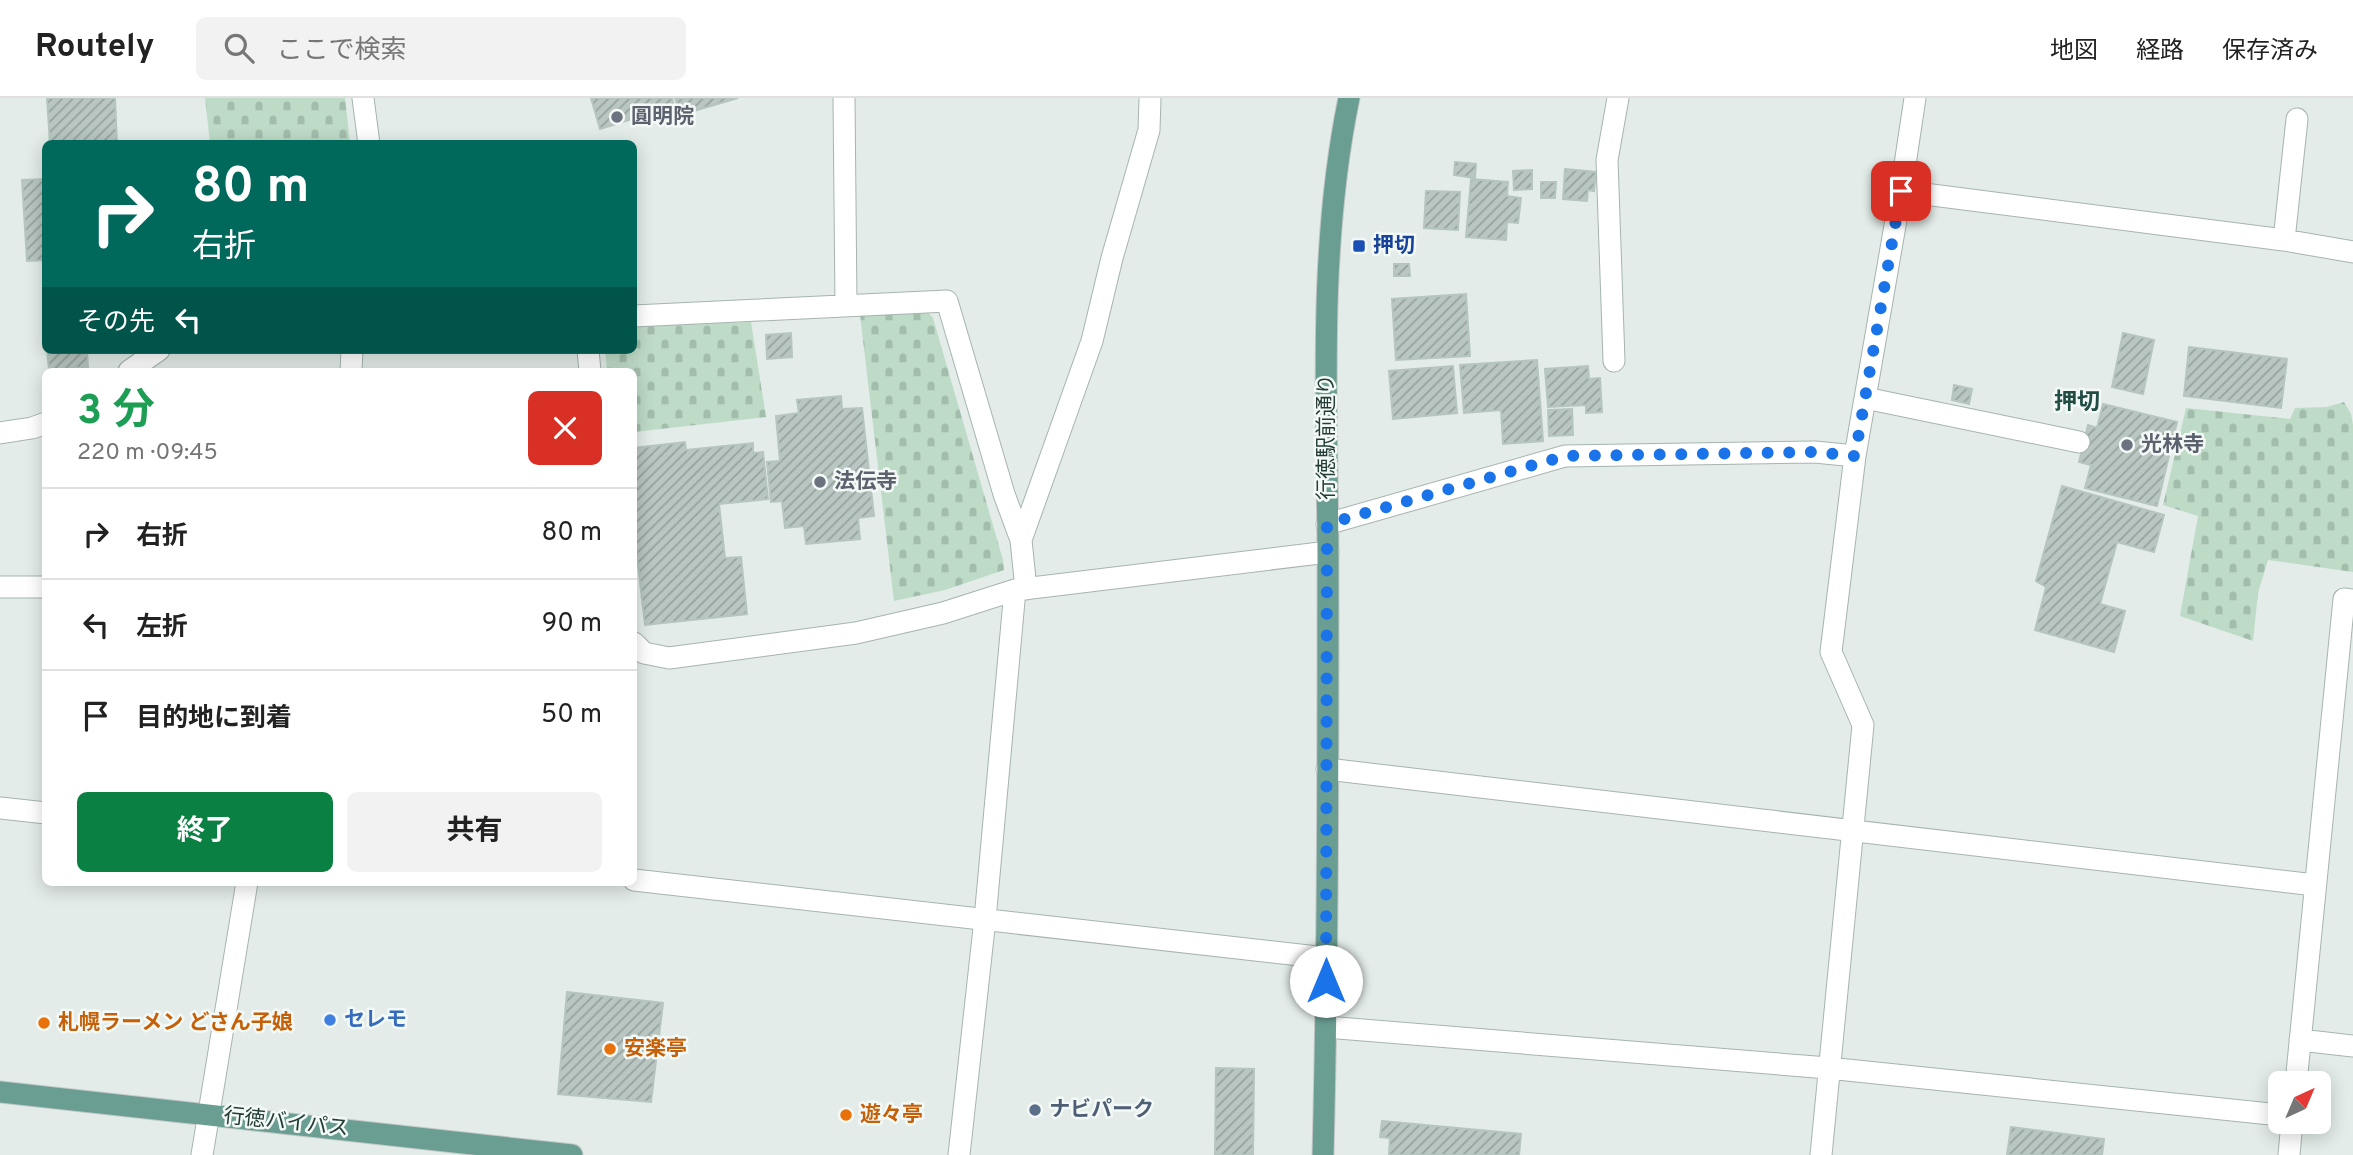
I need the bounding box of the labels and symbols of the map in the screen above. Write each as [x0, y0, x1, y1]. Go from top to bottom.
place label: 圓明院 [631, 104, 694, 131]
marker: 圓明院 [609, 109, 625, 125]
pin [1871, 161, 1931, 221]
place label: 押切 [1373, 233, 1415, 260]
marker: 押切 [1351, 238, 1367, 254]
street label: 行徳駅前通り [1314, 374, 1341, 500]
district label: 押切 [2054, 389, 2100, 418]
place label: 光林寺 [2141, 432, 2204, 459]
marker: 光林寺 [2119, 437, 2135, 453]
place label: 法伝寺 [834, 469, 897, 496]
marker: 法伝寺 [812, 474, 828, 490]
position arrow [1289, 944, 1363, 1018]
place label: セレモ [344, 1007, 407, 1034]
place label: 札幌ラーメン どさん子娘 [58, 1010, 293, 1037]
marker: セレモ [322, 1012, 338, 1028]
marker: 札幌ラーメン どさん子娘 [36, 1015, 52, 1031]
place label: 安楽亭 [624, 1036, 687, 1063]
marker: 安楽亭 [602, 1041, 618, 1057]
north arrow [2268, 1071, 2331, 1134]
place label: ナビパーク [1049, 1097, 1154, 1124]
place label: 遊々亭 [860, 1102, 923, 1129]
marker: ナビパーク [1027, 1102, 1043, 1118]
street label: 行徳バイパス [222, 1103, 350, 1143]
marker: 遊々亭 [838, 1107, 854, 1123]

